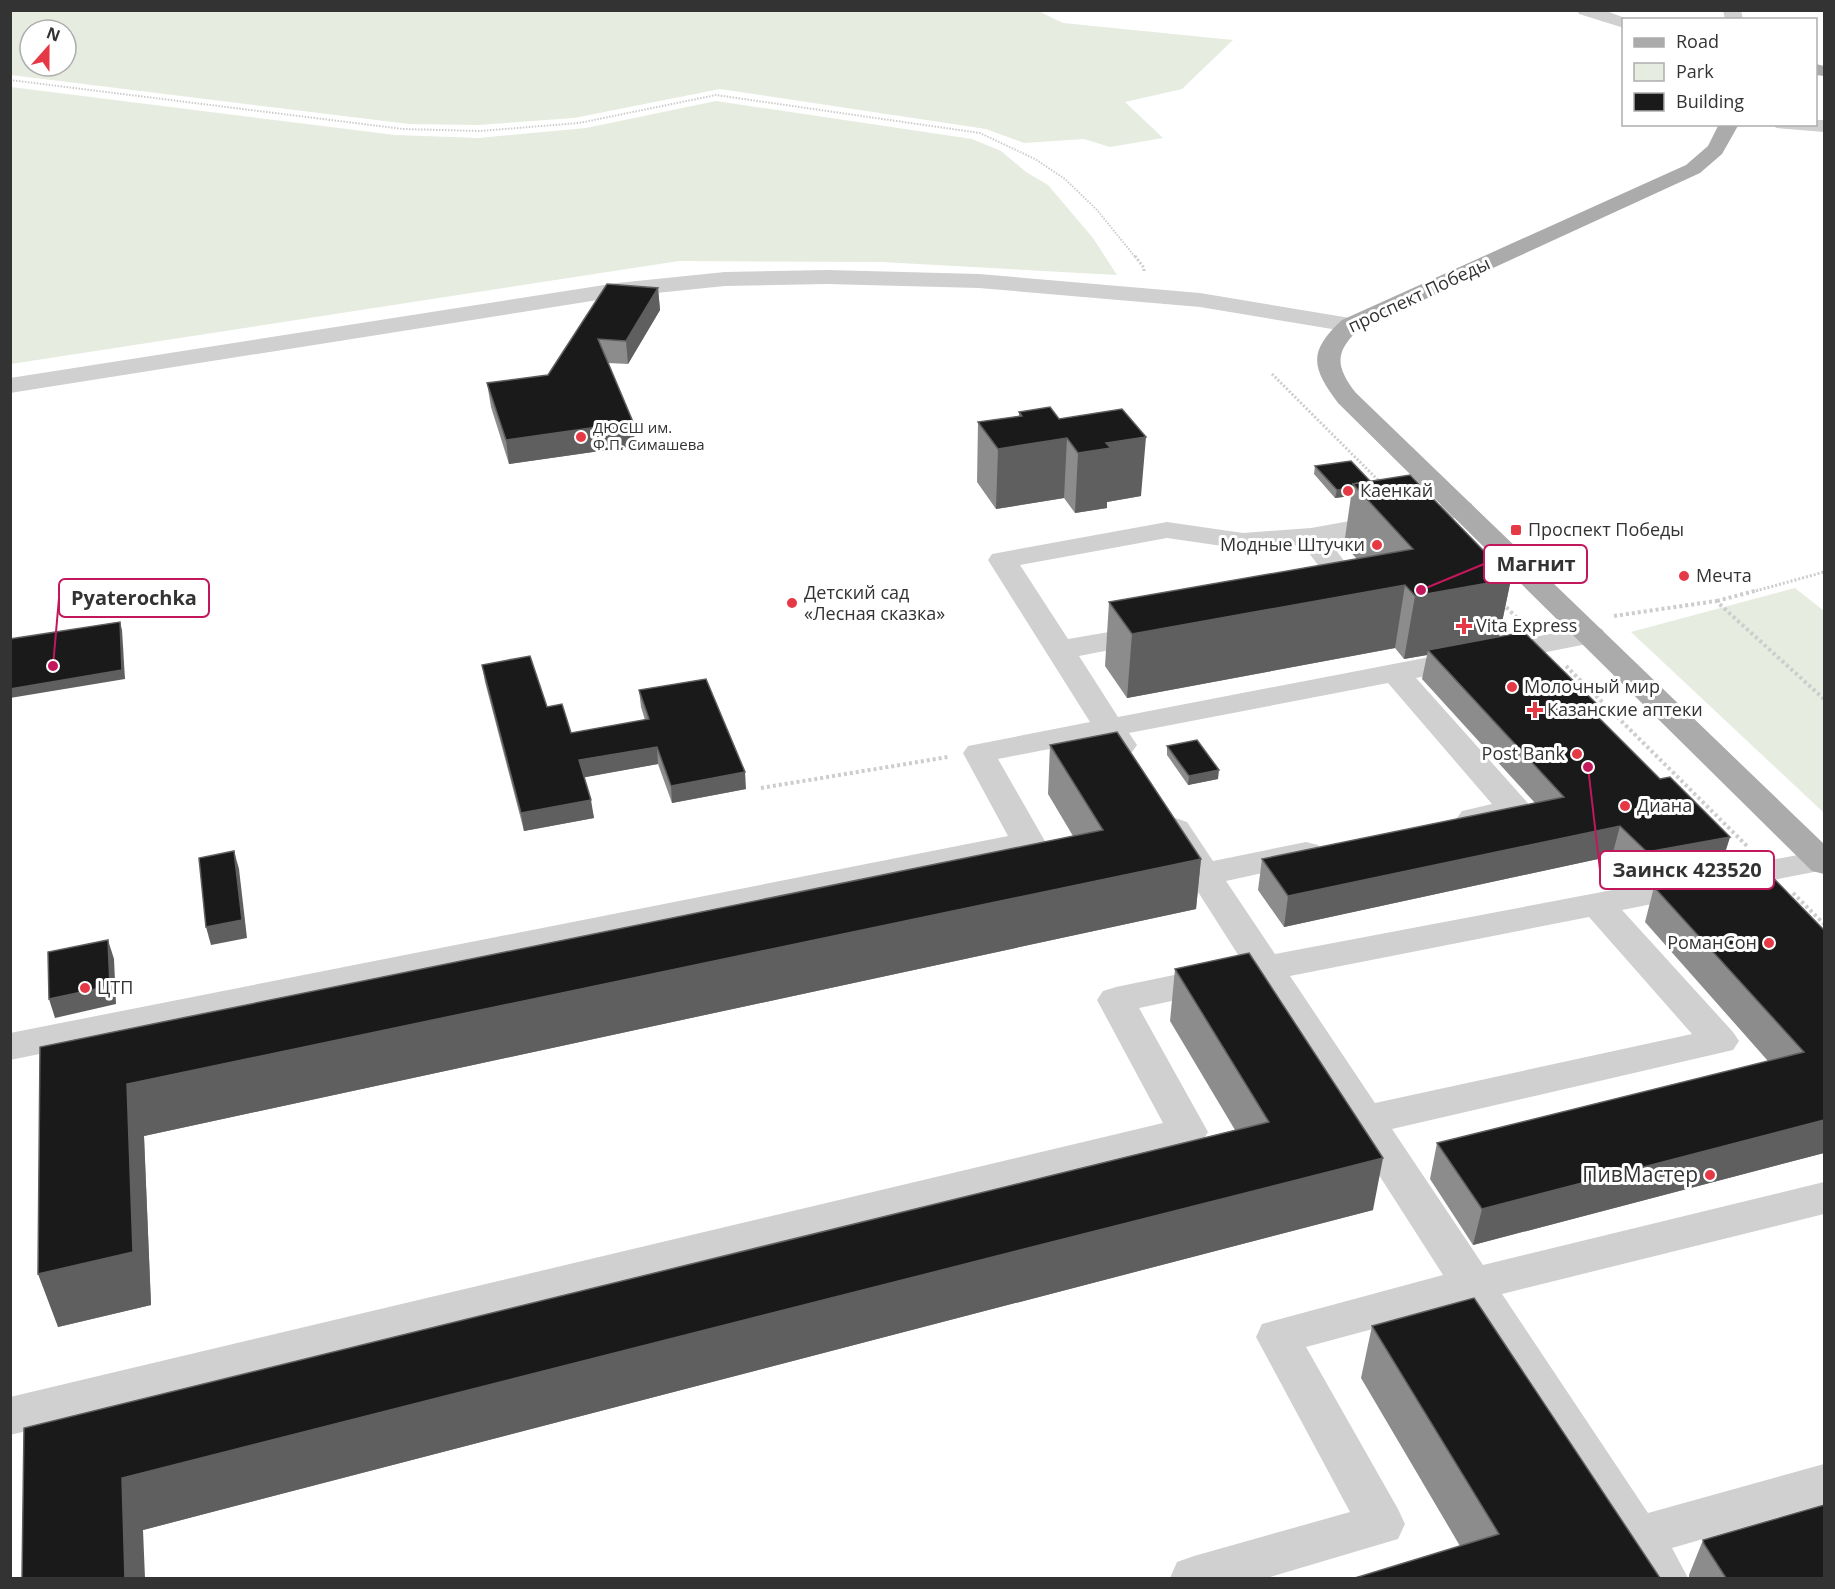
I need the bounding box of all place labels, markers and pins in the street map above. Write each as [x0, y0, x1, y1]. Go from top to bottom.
place label: ДЮСШ им. Ф.П. Симашева [593, 417, 705, 454]
marker: ДЮСШ им. Ф.П. Симашева [574, 430, 588, 444]
place label: Каенкай [1360, 478, 1433, 502]
marker: Каенкай [1341, 484, 1355, 498]
place label: Проспект Победы [1528, 517, 1684, 541]
marker: Проспект Победы [1509, 523, 1523, 537]
place label: Модные Штучки [1220, 532, 1365, 556]
marker: Модные Штучки [1370, 538, 1384, 552]
callout: Магнит [1484, 545, 1587, 583]
place label: Мечта [1696, 563, 1752, 587]
marker: Мечта [1677, 569, 1691, 583]
callout: Pyaterochka [59, 579, 209, 617]
place label: Детский сад «Лесная сказка» [804, 580, 945, 625]
marker: Детский сад «Лесная сказка» [785, 596, 799, 610]
place label: Vita Express [1476, 613, 1577, 637]
marker: Vita Express [1457, 619, 1471, 633]
place label: Молочный мир [1524, 674, 1660, 698]
marker: Молочный мир [1505, 680, 1519, 694]
place label: Казанские аптеки [1547, 697, 1703, 721]
marker: Казанские аптеки [1528, 703, 1542, 717]
place label: Post Bank [1482, 741, 1566, 765]
marker: Post Bank [1570, 747, 1584, 761]
place label: Диана [1637, 793, 1692, 817]
marker: Диана [1618, 799, 1632, 813]
callout: Заинск 423520 [1600, 851, 1774, 889]
place label: РоманСон [1667, 930, 1757, 954]
marker: РоманСон [1762, 936, 1776, 950]
place label: ЦТП [97, 975, 133, 999]
marker: ЦТП [78, 981, 92, 995]
place label: ПивМастер [1582, 1160, 1698, 1188]
marker: ПивМастер [1703, 1168, 1717, 1182]

